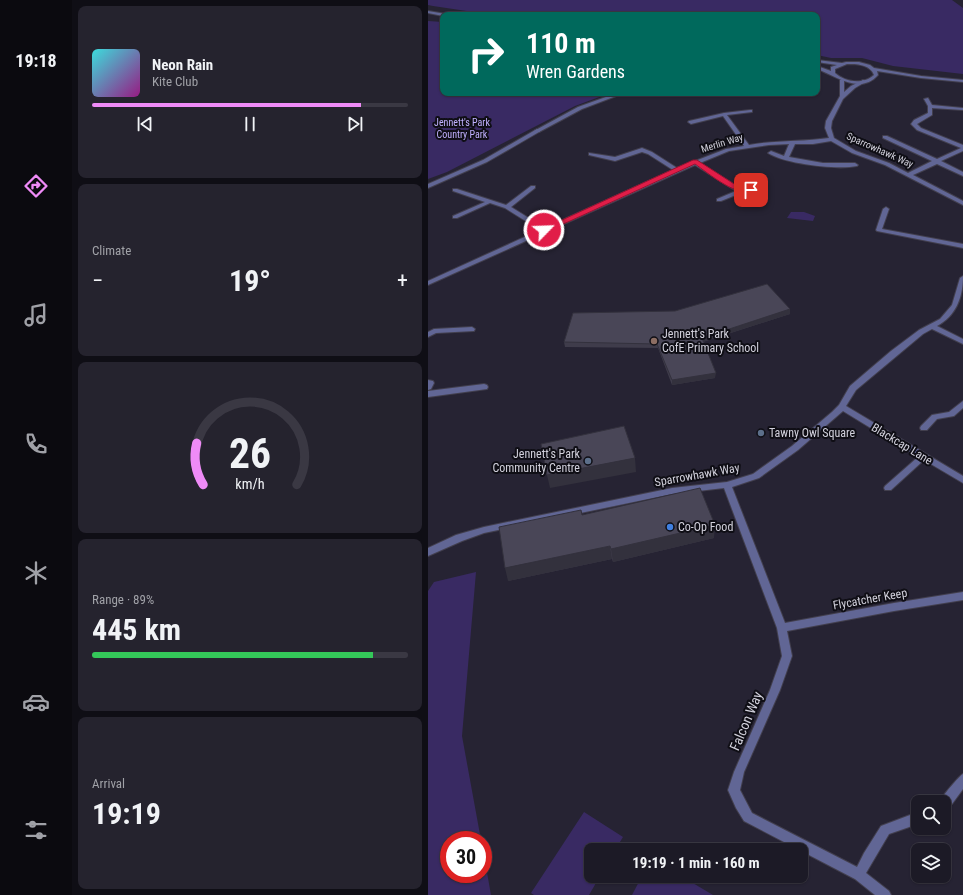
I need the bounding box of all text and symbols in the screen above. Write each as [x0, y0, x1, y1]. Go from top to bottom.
text: 110 m [526, 27, 596, 60]
icon: right [460, 28, 512, 80]
text: 19:18 [15, 50, 57, 71]
text: Neon Rain [152, 56, 213, 74]
text: Wren Gardens [526, 61, 625, 82]
text: Kite Club [152, 74, 198, 89]
icon: previous [134, 113, 156, 135]
icon: pause [239, 113, 261, 135]
icon: next [344, 113, 366, 135]
park label: Jennett's Park Country Park [434, 117, 490, 140]
street label: Sparrowhawk Way [845, 130, 915, 170]
street label: Merlin Way [700, 131, 744, 155]
icon: directions [22, 172, 50, 200]
pin [734, 173, 768, 207]
icon: arrive [740, 179, 762, 201]
position arrow [523, 209, 565, 251]
text: Climate [92, 243, 131, 258]
text: 19° [229, 263, 271, 298]
text: − [92, 268, 103, 293]
text: + [397, 268, 408, 293]
icon: music [22, 301, 50, 329]
place label: Jennett's Park CofE Primary School [662, 327, 759, 355]
marker: Jennett's Park CofE Primary School [649, 336, 659, 346]
street label: Blackcap Lane [869, 420, 935, 468]
place label: Tawny Owl Square [769, 426, 856, 440]
marker: Tawny Owl Square [756, 428, 766, 438]
text: 26 [229, 429, 271, 478]
icon: phone [22, 430, 50, 458]
place label: Jennett's Park Community Centre [492, 447, 581, 475]
marker: Jennett's Park Community Centre [583, 456, 593, 466]
street label: Sparrowhawk Way [653, 461, 741, 489]
text: km/h [235, 476, 265, 492]
place label: Co-Op Food [678, 520, 733, 534]
marker: Co-Op Food [665, 522, 675, 532]
icon: climate [22, 559, 50, 587]
street label: Flycatcher Keep [832, 586, 908, 612]
text: Range · 89% [92, 592, 154, 607]
text: 445 km [92, 612, 181, 647]
icon: car [22, 688, 50, 716]
street label: Falcon Way [726, 689, 766, 753]
text: Arrival [92, 776, 125, 791]
map controls [911, 795, 951, 883]
button: search [911, 795, 951, 835]
text: 19:19 [92, 796, 161, 831]
icon: filters [22, 816, 50, 844]
speed limit sign: 30 [440, 831, 492, 883]
button: layers [911, 843, 951, 883]
text: 19:19 · 1 min · 160 m [632, 854, 760, 872]

